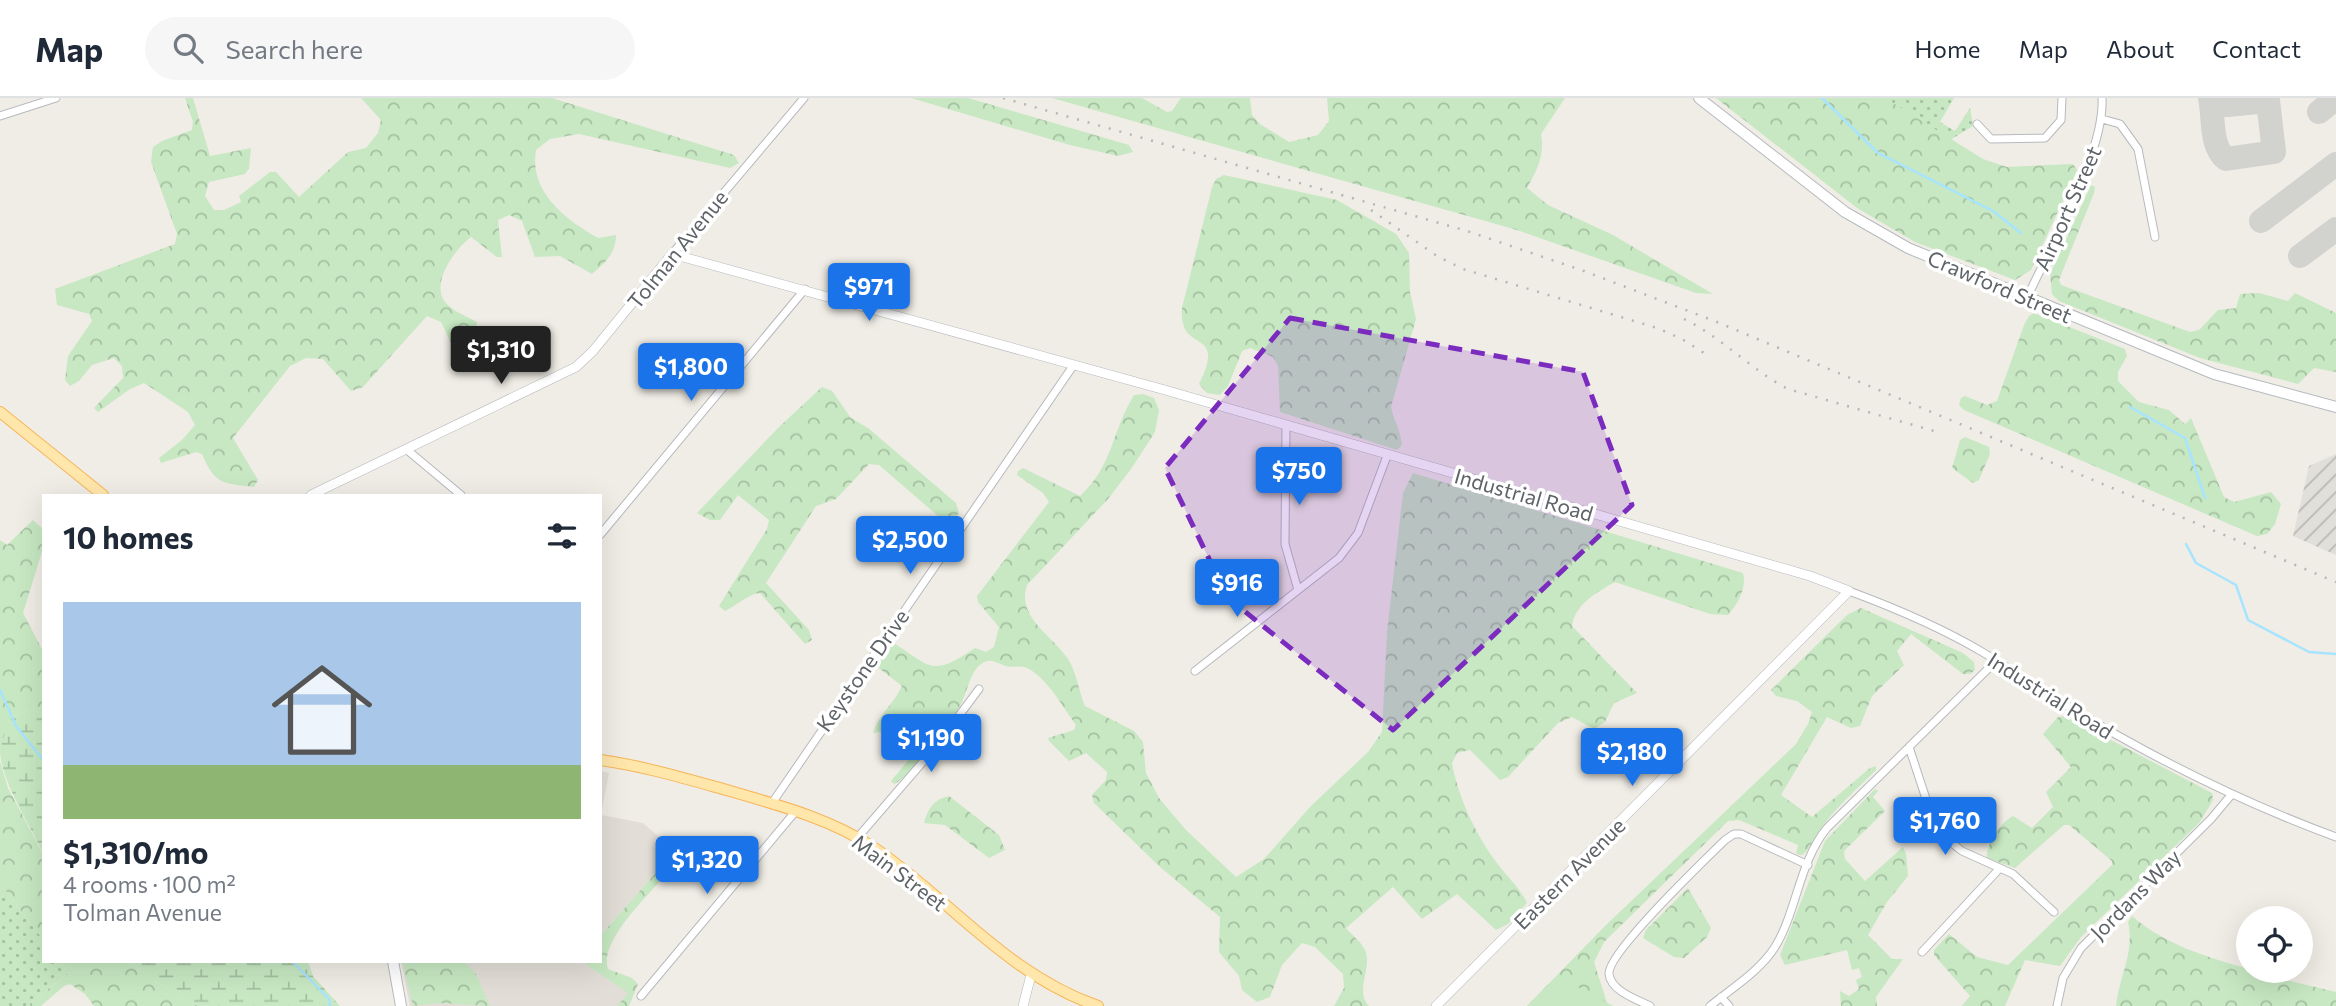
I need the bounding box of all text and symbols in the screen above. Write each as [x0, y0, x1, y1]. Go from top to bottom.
search box [145, 17, 635, 80]
text: Map [35, 28, 103, 69]
icon: search [169, 29, 207, 67]
text: Search here [225, 33, 363, 64]
text: Home [1915, 34, 1981, 63]
text: Map [2019, 34, 2068, 63]
text: About [2106, 34, 2174, 63]
text: Contact [2212, 34, 2301, 63]
street label: Airport Street [2028, 142, 2106, 274]
street label: Tolman Avenue [622, 185, 732, 313]
street label: Crawford Street [1924, 244, 2076, 328]
pin: $971 [828, 264, 910, 323]
text: $971 [844, 272, 894, 300]
pin: $1,310 [444, 327, 558, 386]
text: $1,310 [467, 335, 535, 363]
pin: $1,800 [634, 344, 748, 403]
text: $1,800 [654, 352, 728, 380]
pin: $750 [1258, 448, 1340, 507]
text: $750 [1272, 456, 1326, 484]
street label: Industrial Road [1452, 462, 1596, 526]
icon: filters [543, 517, 581, 555]
pin: $2,500 [853, 517, 967, 576]
text: 10 homes [63, 518, 193, 555]
text: $2,500 [872, 525, 948, 553]
pin: $916 [1196, 560, 1278, 619]
text: $916 [1211, 568, 1263, 596]
street label: Keystone Drive [811, 604, 913, 736]
icon: home [259, 647, 385, 773]
street label: Industrial Road [1984, 647, 2118, 743]
pin: $1,190 [874, 714, 988, 774]
text: $1,190 [897, 723, 965, 751]
pin: $2,180 [1575, 728, 1689, 788]
text: $2,180 [1597, 737, 1667, 765]
pin: $1,760 [1888, 798, 2002, 857]
text: $1,760 [1909, 806, 1981, 834]
street label: Eastern Avenue [1508, 812, 1630, 934]
street label: Main Street [848, 828, 952, 916]
text: $1,310/mo [63, 833, 208, 870]
pin: $1,320 [650, 836, 764, 896]
street label: Jordans Way [2085, 844, 2185, 944]
text: $1,320 [672, 845, 742, 873]
text: 4 rooms · 100 m² [63, 870, 236, 898]
text: Tolman Avenue [63, 898, 222, 926]
map controls [2236, 906, 2313, 983]
button: locate [2236, 906, 2313, 983]

